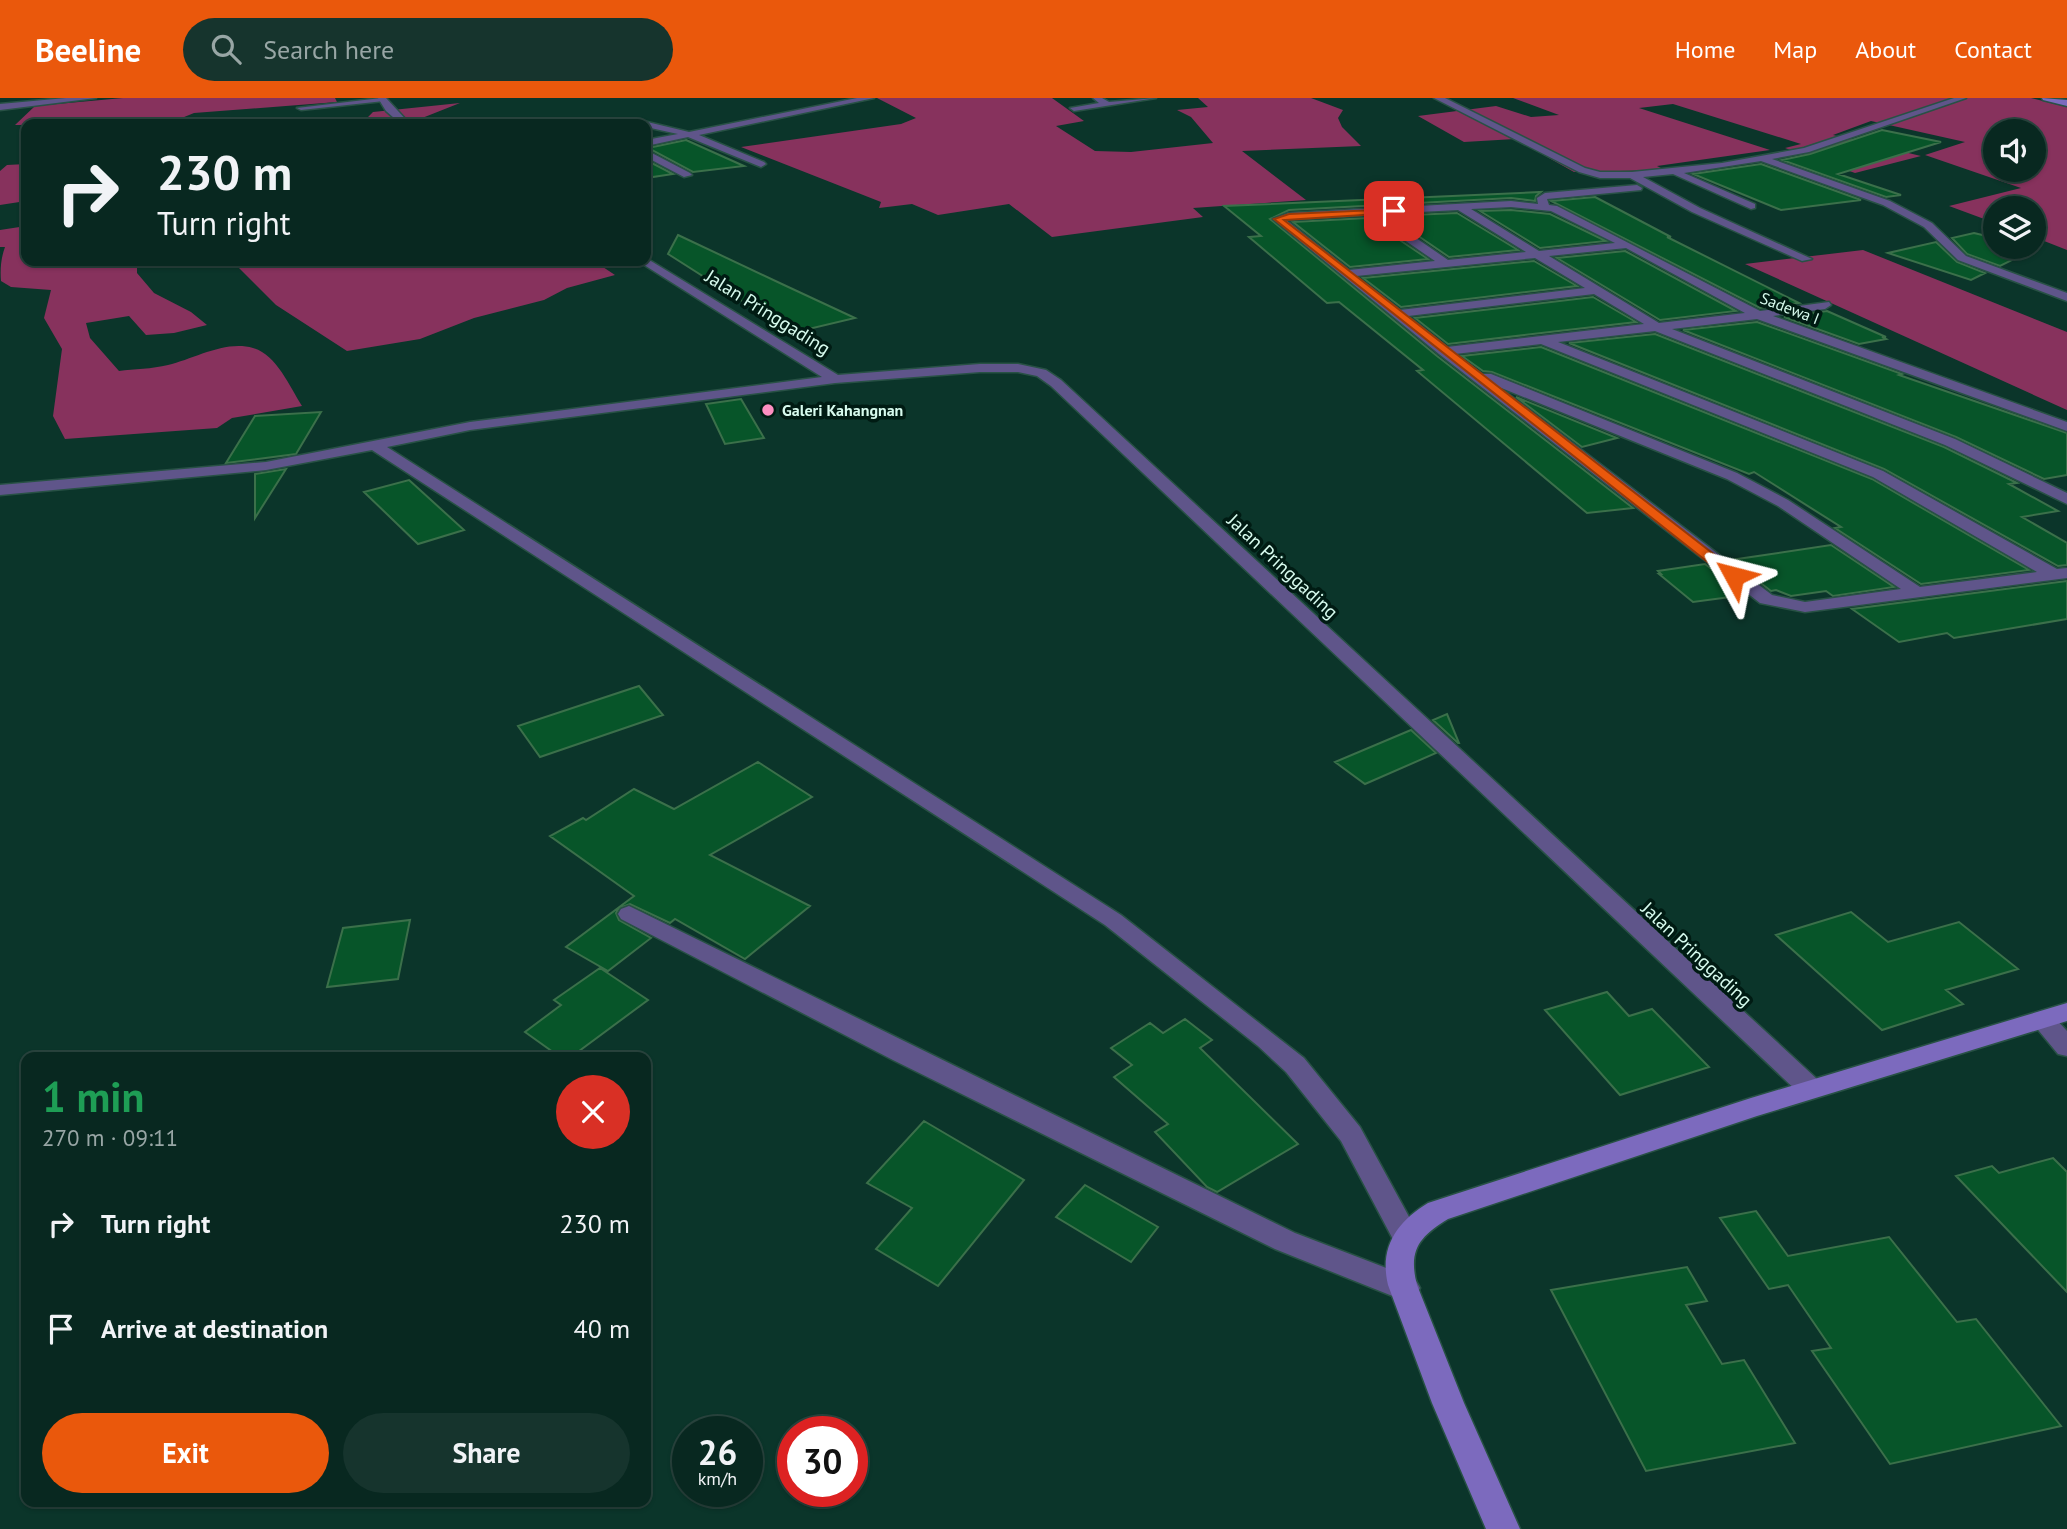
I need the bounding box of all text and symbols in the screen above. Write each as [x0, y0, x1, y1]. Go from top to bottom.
search box [183, 18, 673, 81]
text: Beeline [35, 28, 141, 71]
icon: search [207, 30, 245, 68]
text: Search here [263, 33, 394, 66]
text: Home [1675, 34, 1735, 65]
text: Map [1773, 34, 1817, 65]
text: About [1855, 34, 1916, 65]
text: Contact [1954, 34, 2032, 65]
map controls [1983, 119, 2046, 259]
button: sound [1983, 119, 2046, 182]
text: 230 m [157, 140, 292, 204]
icon: right [42, 147, 133, 238]
pin [1364, 181, 1424, 241]
icon: arrive [1375, 192, 1413, 230]
button: layers [1983, 196, 2046, 259]
text: Turn right [157, 202, 291, 244]
street label: Jalan Pringgading [700, 263, 835, 360]
street label: Sadewa I [1758, 288, 1822, 328]
place label: Galeri Kahangnan [782, 400, 903, 420]
marker: Galeri Kahangnan [760, 402, 776, 418]
street label: Jalan Pringgading [1222, 508, 1343, 624]
position arrow [1697, 539, 1771, 613]
street label: Jalan Pringgading [1636, 896, 1757, 1012]
text: 1 min [42, 1069, 144, 1124]
button: close [556, 1075, 630, 1149]
text: 270 m · 09:11 [42, 1123, 178, 1152]
icon: right [42, 1205, 80, 1243]
text: Turn right [101, 1207, 210, 1240]
text: 230 m [559, 1207, 630, 1240]
icon: arrive [42, 1310, 80, 1348]
text: Arrive at destination [101, 1312, 328, 1345]
text: 40 m [574, 1312, 630, 1345]
button: Exit [42, 1413, 329, 1493]
button: Share [343, 1413, 630, 1493]
speed limit sign: 30 [777, 1416, 868, 1507]
text: 26 [698, 1429, 737, 1475]
text: km/h [698, 1467, 737, 1490]

